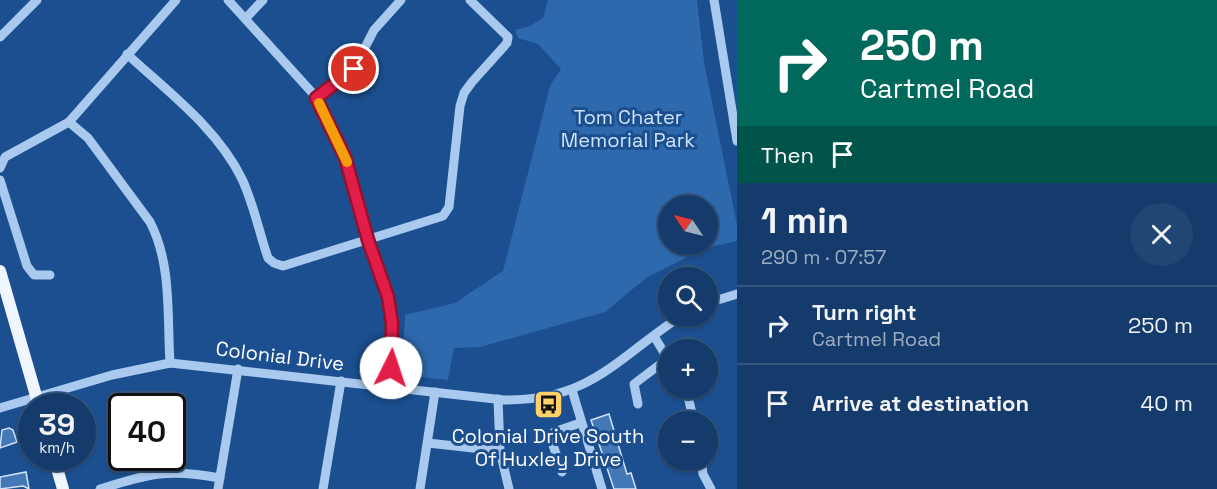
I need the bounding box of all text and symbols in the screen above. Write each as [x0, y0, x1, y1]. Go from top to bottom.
text: 250 m [860, 19, 984, 72]
icon: right [761, 24, 839, 102]
pin [328, 43, 379, 94]
icon: arrive [337, 52, 370, 85]
text: Cartmel Road [860, 71, 1035, 106]
park label: Tom Chater Memorial Park [561, 104, 695, 153]
icon: arrive [826, 138, 859, 171]
text: Then [761, 141, 814, 169]
north arrow [658, 195, 718, 255]
map controls [658, 195, 718, 471]
text: 1 min [761, 198, 849, 244]
button: close [1130, 203, 1193, 266]
text: 290 m · 07:57 [761, 244, 886, 270]
button: search [658, 267, 718, 327]
text: Turn right [812, 298, 917, 326]
icon: right [761, 309, 794, 342]
text: 250 m [1128, 311, 1193, 339]
text: Cartmel Road [812, 326, 941, 352]
street label: Colonial Drive [214, 335, 346, 377]
position arrow [359, 336, 423, 400]
button: + [658, 339, 718, 399]
icon: arrive [761, 387, 794, 420]
bus stop icon: Colonial Drive South Of Huxley Drive [532, 389, 564, 421]
text: Arrive at destination [812, 389, 1029, 417]
text: 40 m [1141, 389, 1193, 417]
speed limit sign: 40 [108, 393, 186, 471]
text: 39 [39, 405, 75, 444]
button: − [658, 411, 718, 471]
place label: Colonial Drive South Of Huxley Drive [452, 423, 644, 472]
text: km/h [39, 438, 75, 457]

